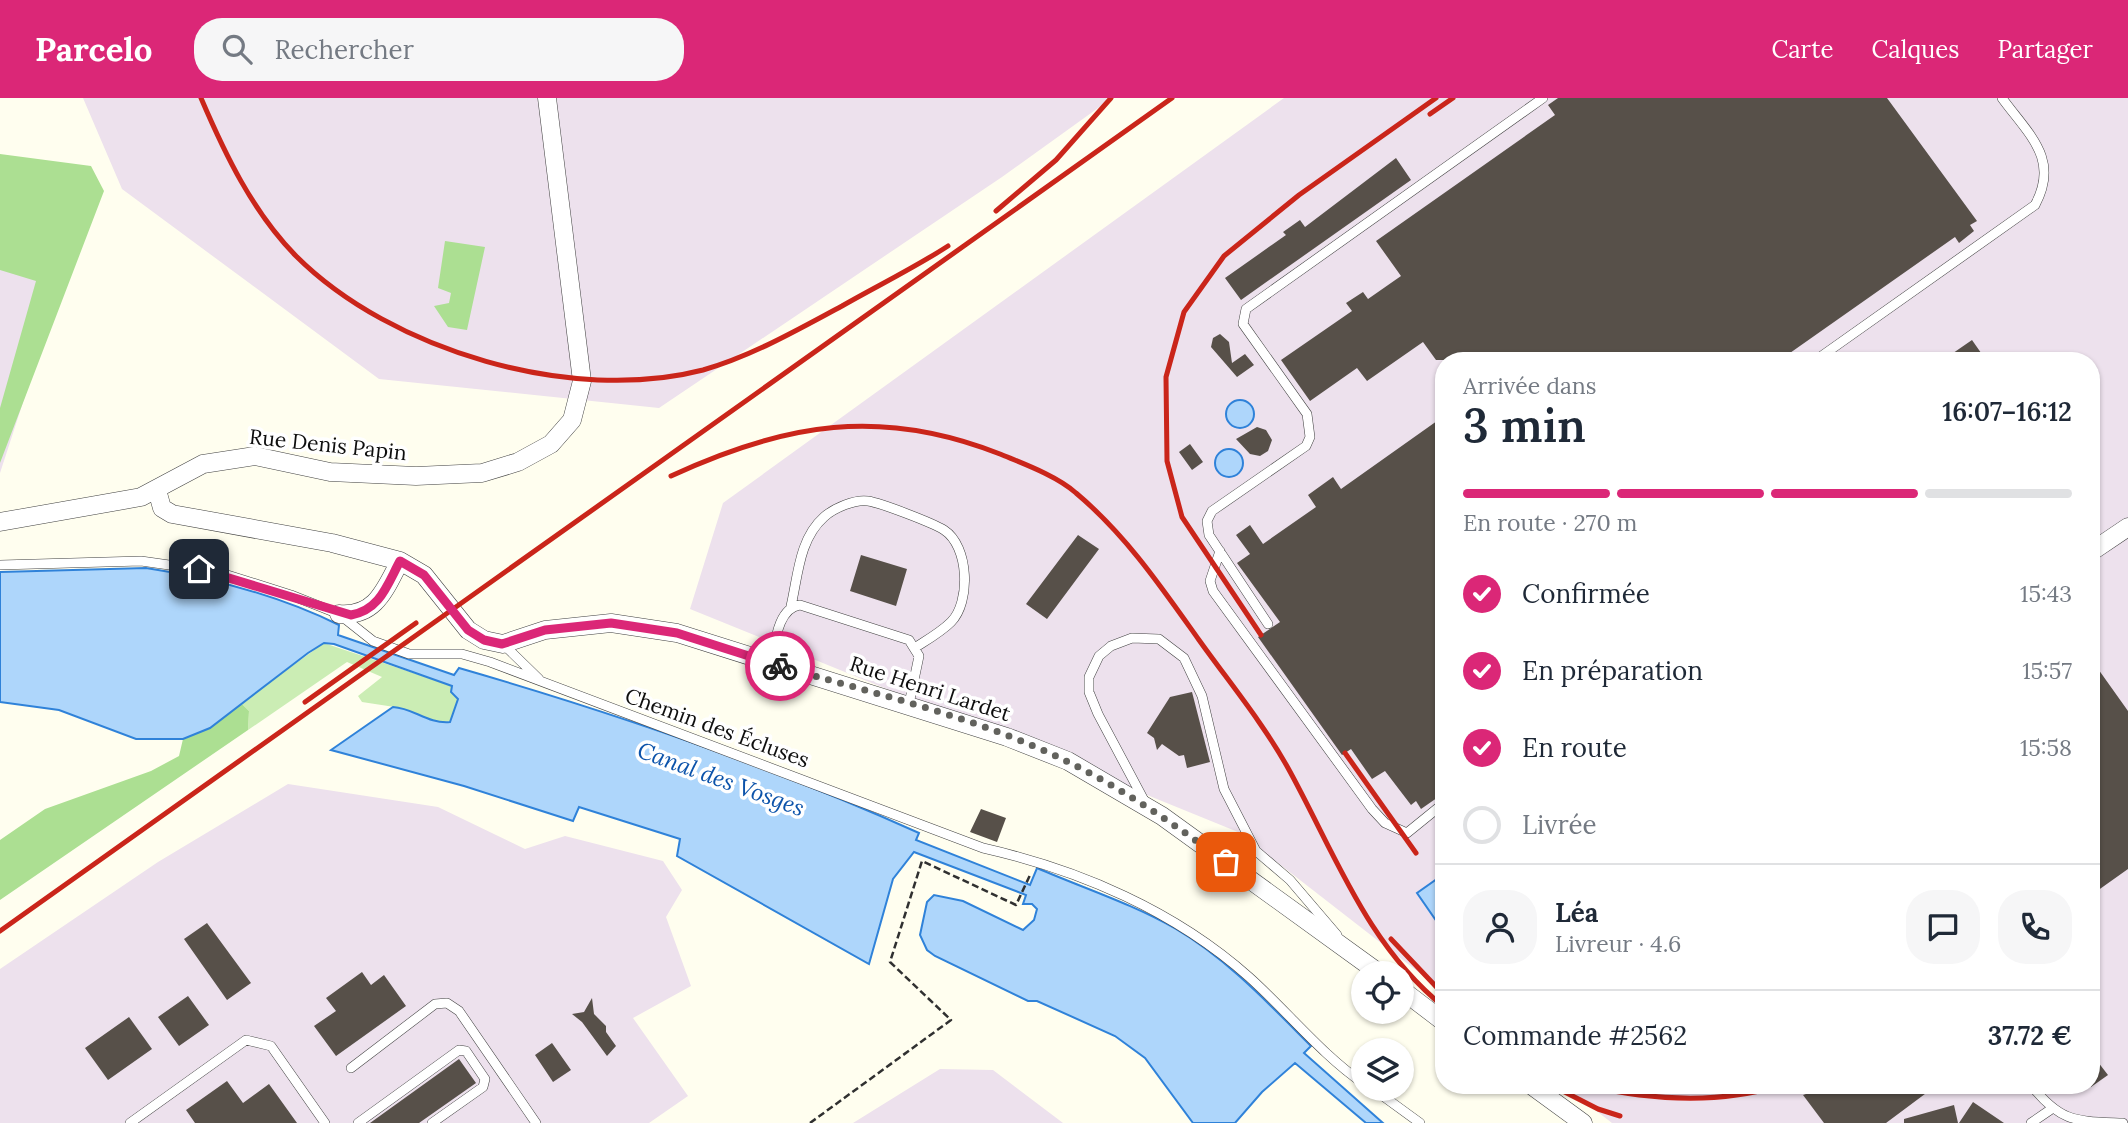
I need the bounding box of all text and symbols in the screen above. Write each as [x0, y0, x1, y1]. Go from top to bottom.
search box [194, 18, 684, 81]
text: Parcelo [35, 28, 152, 70]
icon: search [218, 30, 256, 68]
text: Rechercher [274, 33, 414, 66]
text: Carte [1771, 34, 1833, 65]
text: Calques [1871, 34, 1959, 65]
text: Partager [1997, 34, 2093, 65]
text: Arrivée dans [1463, 371, 1596, 400]
text: 16:07–16:12 [1942, 395, 2072, 428]
text: 3 min [1463, 396, 1586, 455]
street label: Rue Denis Papin [248, 423, 408, 466]
text: En route · 270 m [1463, 508, 1637, 537]
pin [169, 539, 229, 599]
icon: home [180, 550, 218, 588]
icon: check [1463, 575, 1501, 613]
text: Confirmée [1522, 577, 1650, 610]
text: 15:43 [2020, 579, 2072, 608]
courier [745, 631, 815, 701]
icon: bike [761, 647, 799, 685]
street label: Rue Henri Lardet [846, 650, 1015, 728]
icon: check [1463, 652, 1501, 690]
text: En préparation [1522, 654, 1703, 687]
text: 15:57 [2022, 656, 2072, 685]
street label: Chemin des Écluses [621, 682, 813, 773]
icon: check [1463, 729, 1501, 767]
text: En route [1522, 731, 1627, 764]
text: 15:58 [2020, 733, 2072, 762]
water label: Canal des Vosges [634, 735, 809, 822]
text: Livrée [1522, 808, 1597, 841]
pin [1196, 832, 1256, 892]
icon: bag [1207, 843, 1245, 881]
button: person [1463, 890, 1537, 964]
button: chat [1906, 890, 1980, 964]
button: phone [1998, 890, 2072, 964]
text: Léa [1555, 896, 1598, 929]
text: Livreur · 4.6 [1555, 929, 1681, 958]
map controls [1351, 961, 1414, 1101]
button: locate [1351, 961, 1414, 1024]
text: Commande #2562 [1463, 1019, 1687, 1052]
text: 37.72 € [1988, 1019, 2072, 1052]
button: layers [1351, 1038, 1414, 1101]

